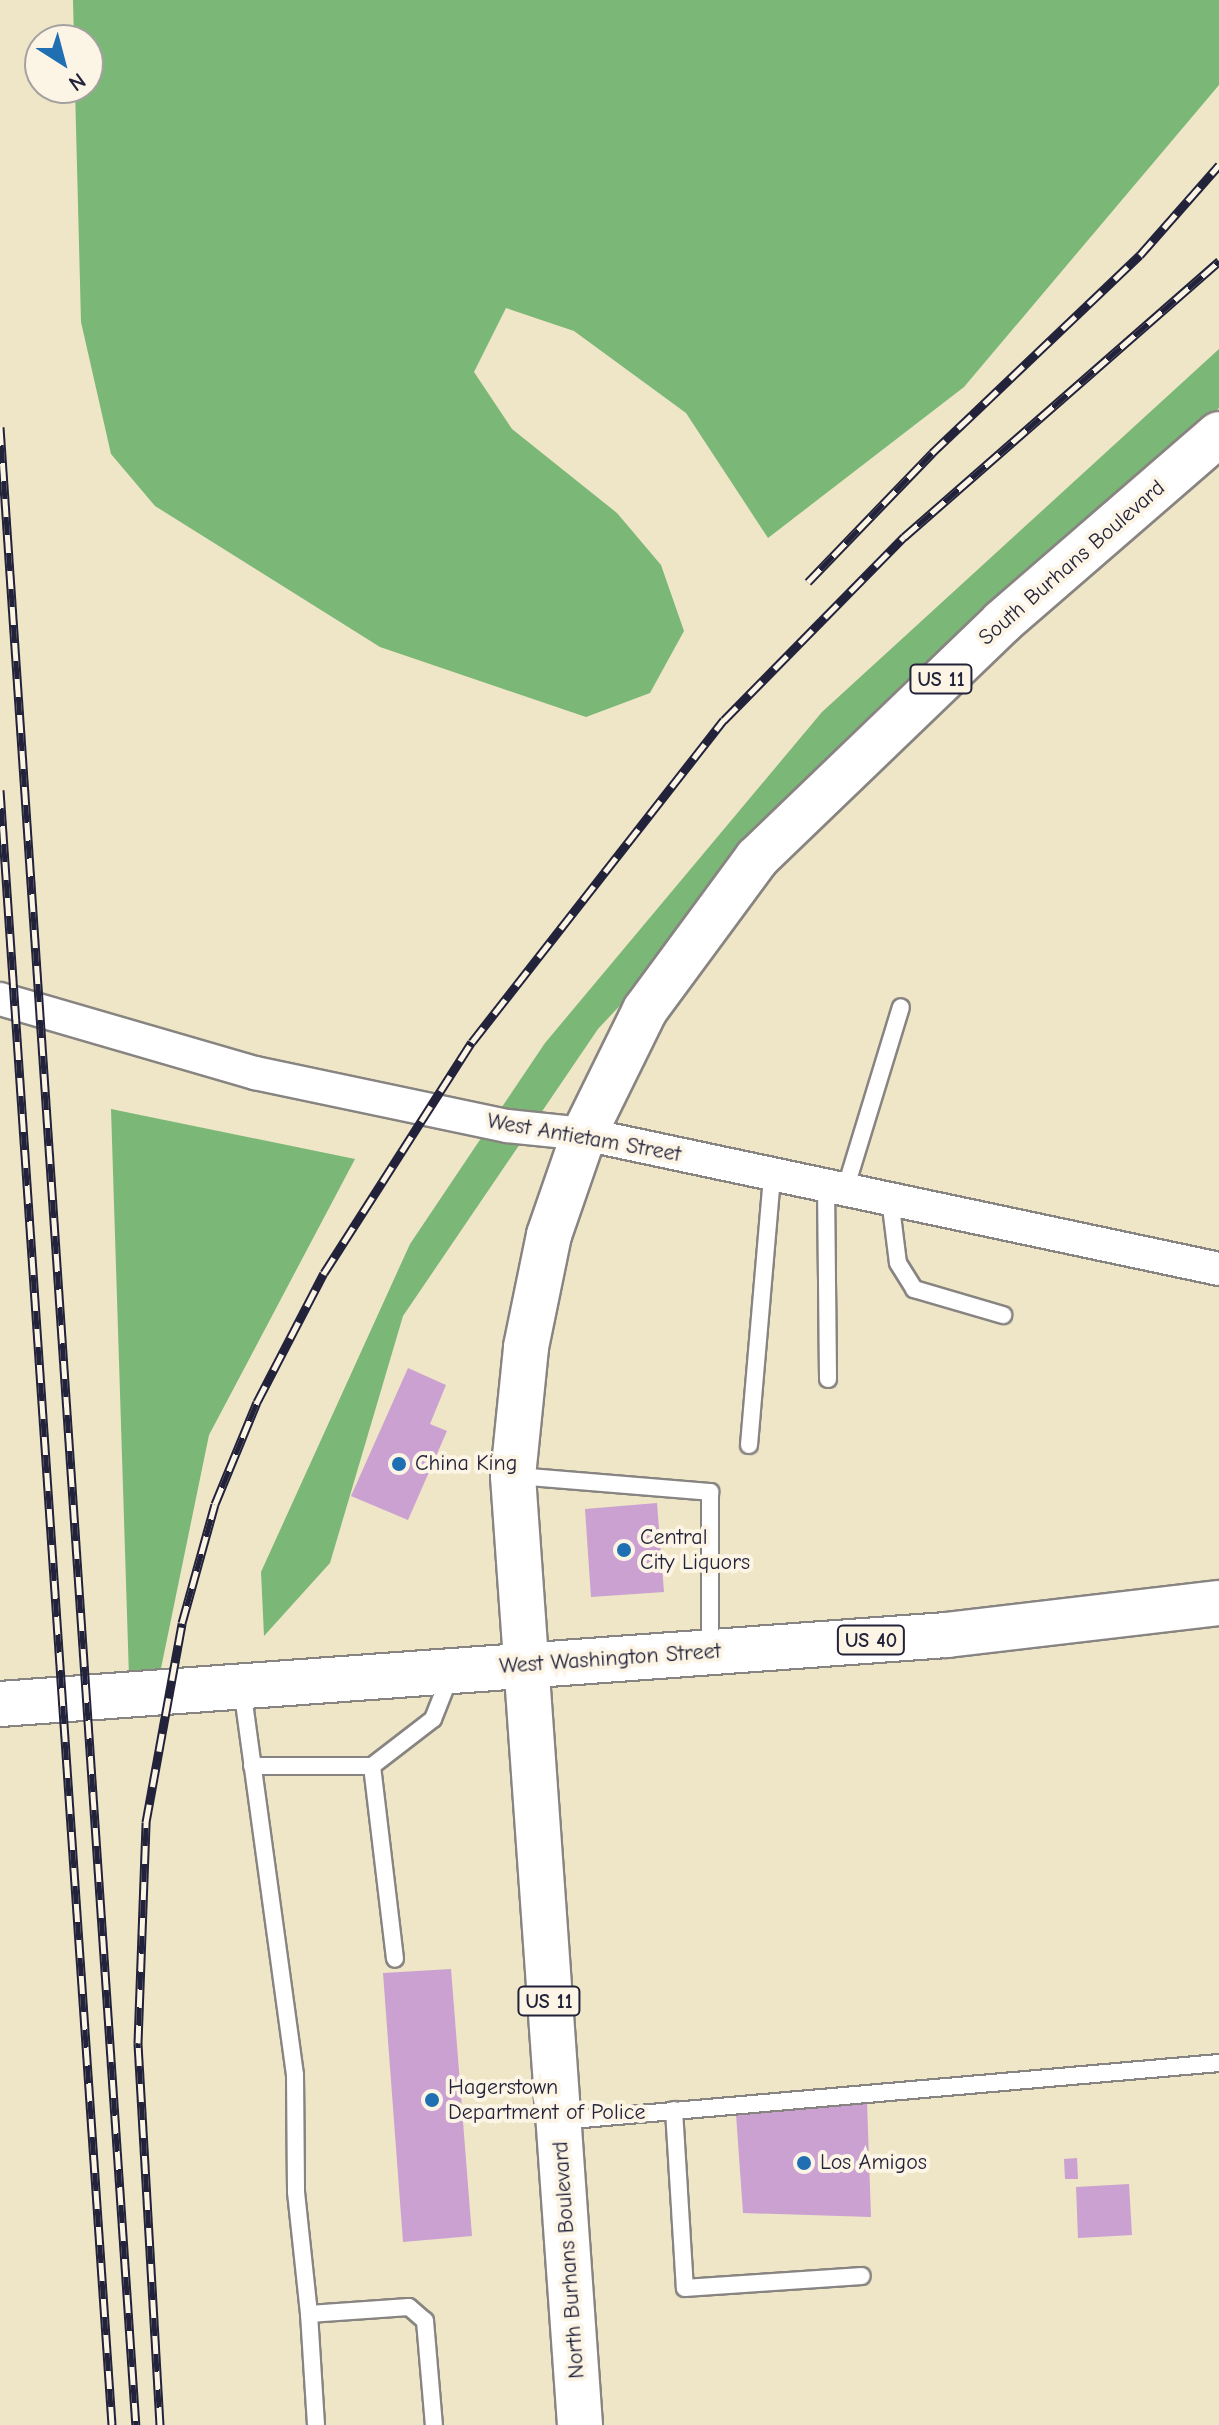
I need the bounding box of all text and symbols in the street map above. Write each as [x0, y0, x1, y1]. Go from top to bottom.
north arrow [24, 24, 104, 104]
text: N [63, 67, 90, 97]
street label: South Burhans Boulevard [973, 475, 1171, 651]
road number: US 11 [909, 663, 973, 695]
street label: West Antietam Street [485, 1108, 683, 1168]
place label: China King [415, 1451, 517, 1477]
marker: China King [390, 1455, 408, 1473]
place label: Central City Liquors [640, 1524, 750, 1576]
marker: Central City Liquors [615, 1541, 633, 1559]
road number: US 40 [835, 1624, 907, 1656]
street label: West Washington Street [498, 1638, 722, 1680]
road number: US 11 [517, 1985, 581, 2017]
place label: Hagerstown Department of Police [448, 2074, 645, 2126]
marker: Hagerstown Department of Police [423, 2091, 441, 2109]
street label: North Burhans Boulevard [548, 2140, 590, 2380]
place label: Los Amigos [820, 2150, 927, 2176]
marker: Los Amigos [795, 2154, 813, 2172]

